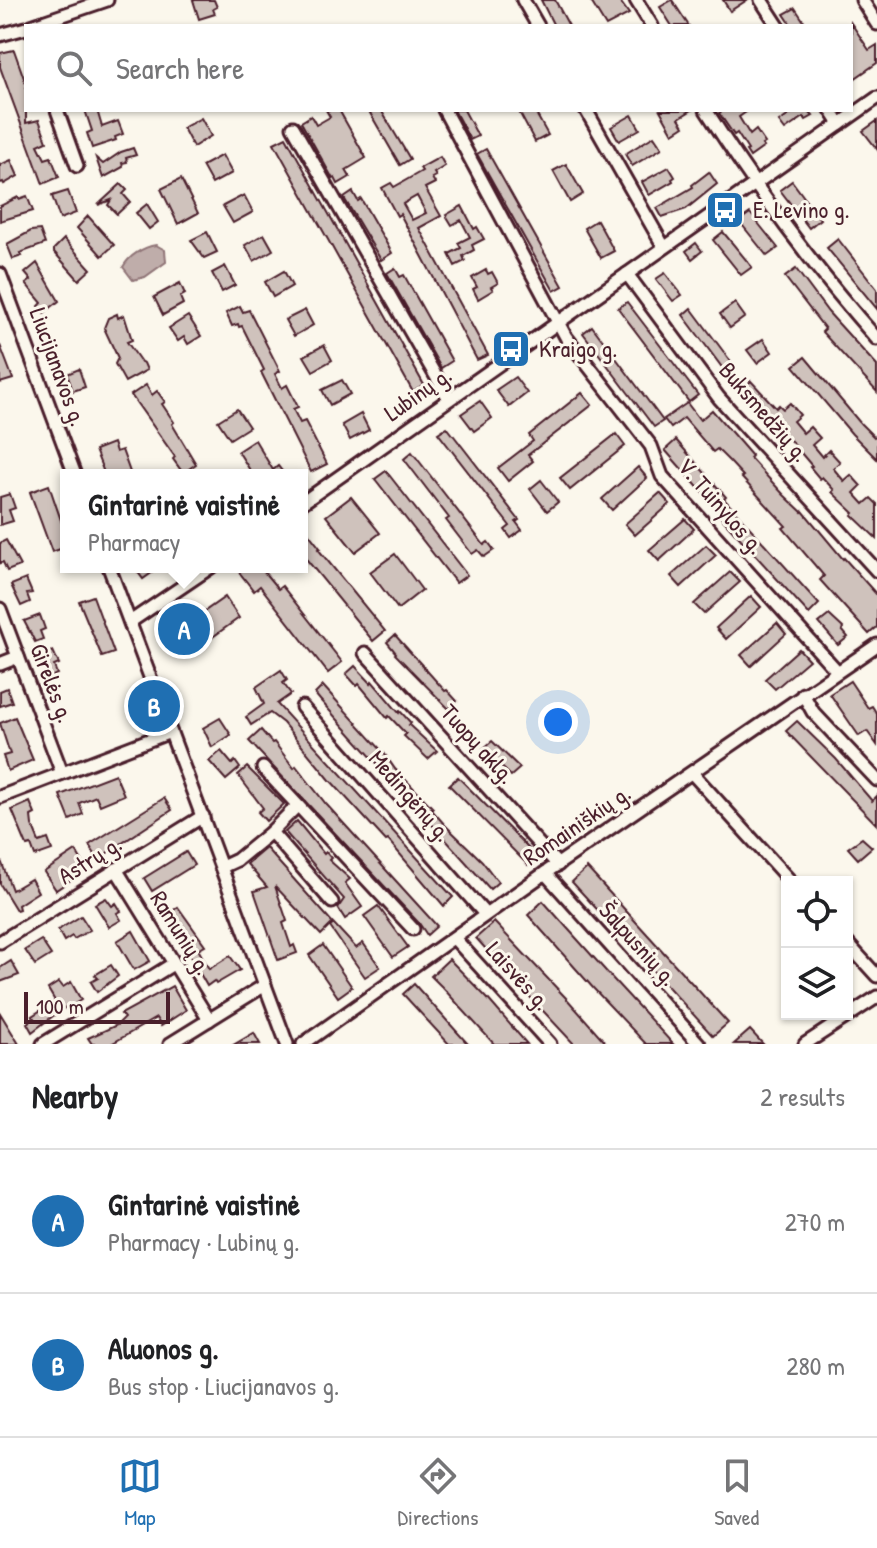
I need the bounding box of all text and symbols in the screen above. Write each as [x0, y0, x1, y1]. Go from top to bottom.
search box [24, 24, 853, 112]
icon: search [52, 46, 96, 90]
text: Search here [116, 48, 244, 88]
bus stop icon: E. Levino g. [704, 189, 746, 231]
place label: E. Levino g. [753, 193, 850, 225]
street label: Liucijanavos g. [23, 303, 95, 430]
bus stop icon: Kraigo g. [490, 328, 532, 370]
place label: Kraigo g. [539, 332, 617, 364]
street label: Buksmedžių g. [712, 355, 817, 468]
street label: Lubinų g. [377, 358, 458, 428]
street label: V. Tuinylos g. [671, 450, 773, 560]
popup [60, 469, 308, 573]
text: Gintarinė vaistinė [88, 484, 280, 524]
text: Pharmacy [88, 524, 181, 559]
pin: A [158, 599, 210, 659]
street label: Girelės g. [23, 639, 83, 727]
pin: B [128, 676, 180, 736]
street label: Tuopų aklg. [434, 696, 523, 790]
your location [538, 702, 578, 742]
street label: Medingėnų g. [362, 743, 459, 848]
street label: Romainiškių g. [516, 776, 637, 872]
street label: Astrų g. [52, 827, 127, 891]
map controls [781, 876, 853, 1020]
button: locate [781, 876, 853, 948]
street label: Ramunių g. [144, 884, 220, 981]
street label: Šalpusnių g. [592, 894, 685, 992]
street label: Laisvės g. [479, 934, 558, 1017]
button: layers [781, 948, 853, 1020]
scale bar [24, 988, 170, 1024]
text: 100 m [36, 991, 84, 1021]
text: Nearby [32, 1073, 118, 1119]
text: 2 results [760, 1079, 845, 1114]
text: Gintarinė vaistinė [108, 1184, 300, 1224]
text: A [52, 1204, 64, 1239]
text: 270 m [785, 1204, 845, 1239]
text: Pharmacy · Lubinų g. [108, 1224, 300, 1259]
text: Aluonos g. [108, 1328, 219, 1368]
text: B [51, 1348, 65, 1383]
text: 280 m [786, 1348, 845, 1383]
text: Bus stop · Liucijanavos g. [108, 1368, 339, 1403]
tab: Map [118, 1454, 162, 1532]
tab: Directions [398, 1454, 479, 1532]
tab: Saved [714, 1454, 759, 1532]

